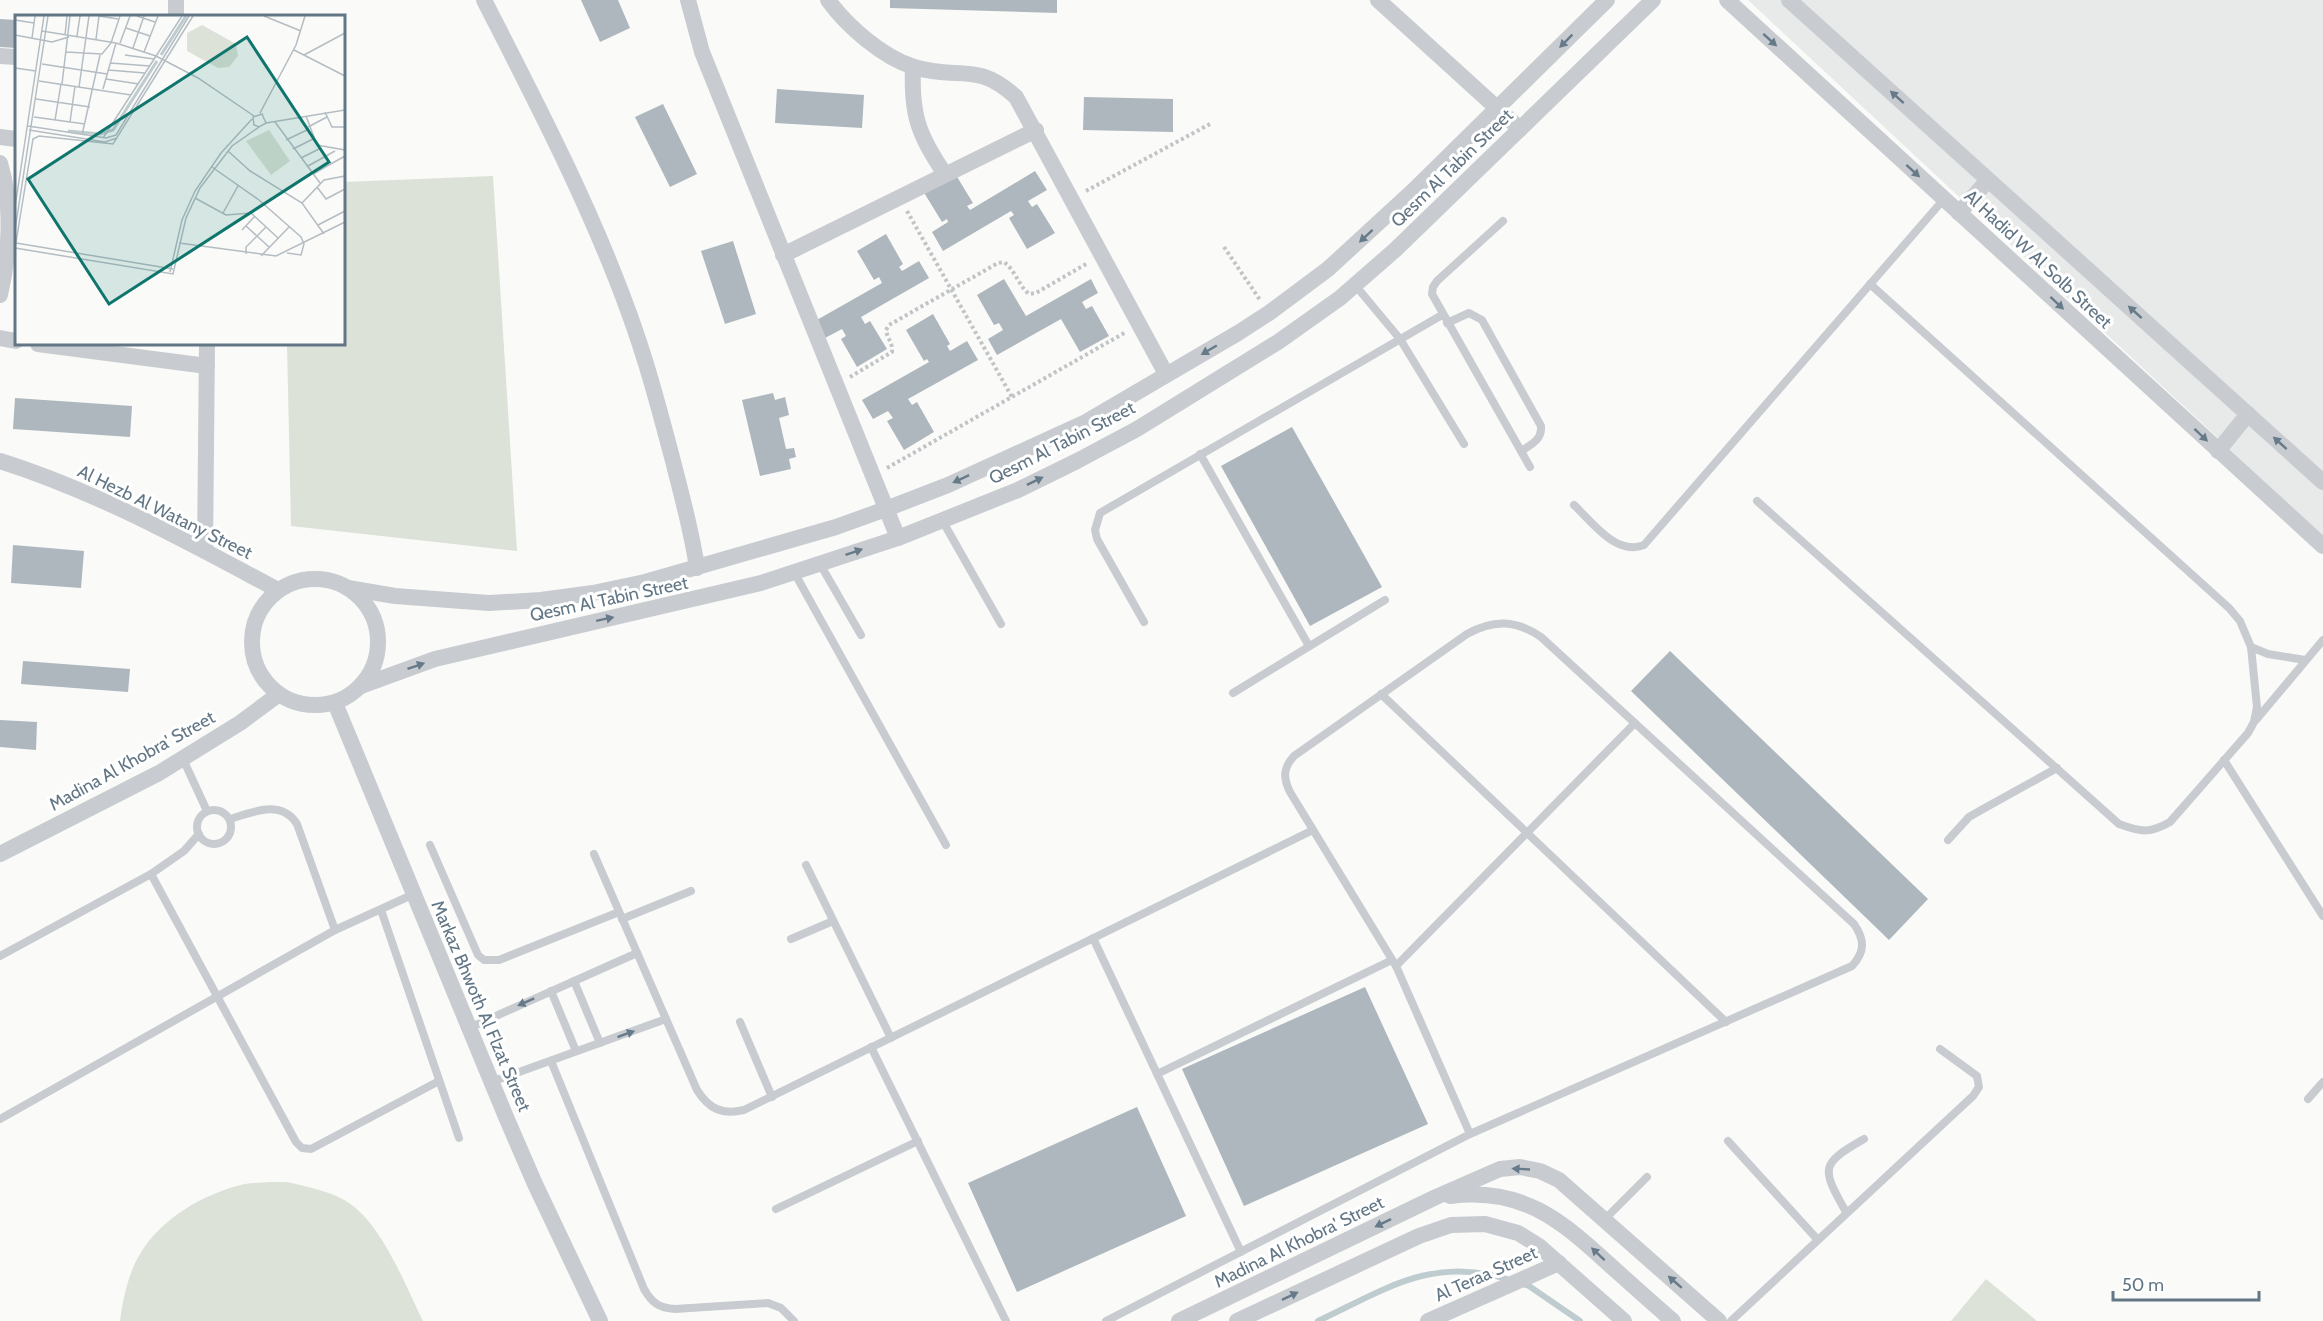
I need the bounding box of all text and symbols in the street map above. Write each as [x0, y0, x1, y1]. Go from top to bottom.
inset map [15, 15, 345, 345]
one-way arrow [1762, 32, 1776, 46]
one-way arrow [1558, 34, 1573, 48]
one-way arrow [1889, 90, 1904, 104]
street label: Qesm Al Tabin Street [1387, 104, 1517, 232]
one-way arrow [1906, 164, 1921, 178]
street label: Al Hadid W Al Solb Street [1960, 185, 2116, 333]
one-way arrow [1358, 229, 1373, 243]
one-way arrow [2049, 296, 2064, 309]
one-way arrow [2128, 306, 2143, 319]
one-way arrow [1200, 345, 1217, 355]
street label: Qesm Al Tabin Street [985, 397, 1139, 489]
one-way arrow [2193, 428, 2208, 441]
one-way arrow [2272, 436, 2287, 450]
street label: Al Hezb Al Watany Street [74, 460, 256, 564]
one-way arrow [953, 474, 970, 483]
one-way arrow [1027, 476, 1044, 486]
one-way arrow [845, 547, 863, 557]
street label: Qesm Al Tabin Street [528, 572, 690, 626]
one-way arrow [596, 614, 614, 624]
one-way arrow [407, 660, 425, 670]
street label: Madina Al Khobra' Street [45, 706, 219, 816]
street label: Markaz Bhwoth Al Flzat Street [427, 897, 535, 1115]
one-way arrow [517, 998, 534, 1007]
one-way arrow [617, 1029, 635, 1038]
one-way arrow [1511, 1164, 1530, 1173]
street label: Madina Al Khobra' Street [1211, 1191, 1387, 1293]
one-way arrow [1374, 1217, 1392, 1227]
street label: Al Teraa Street [1431, 1242, 1541, 1306]
one-way arrow [1591, 1248, 1606, 1261]
scale bar [2113, 1264, 2258, 1302]
text: 50 m [2122, 1274, 2164, 1296]
one-way arrow [1668, 1276, 1683, 1289]
one-way arrow [1282, 1291, 1299, 1300]

